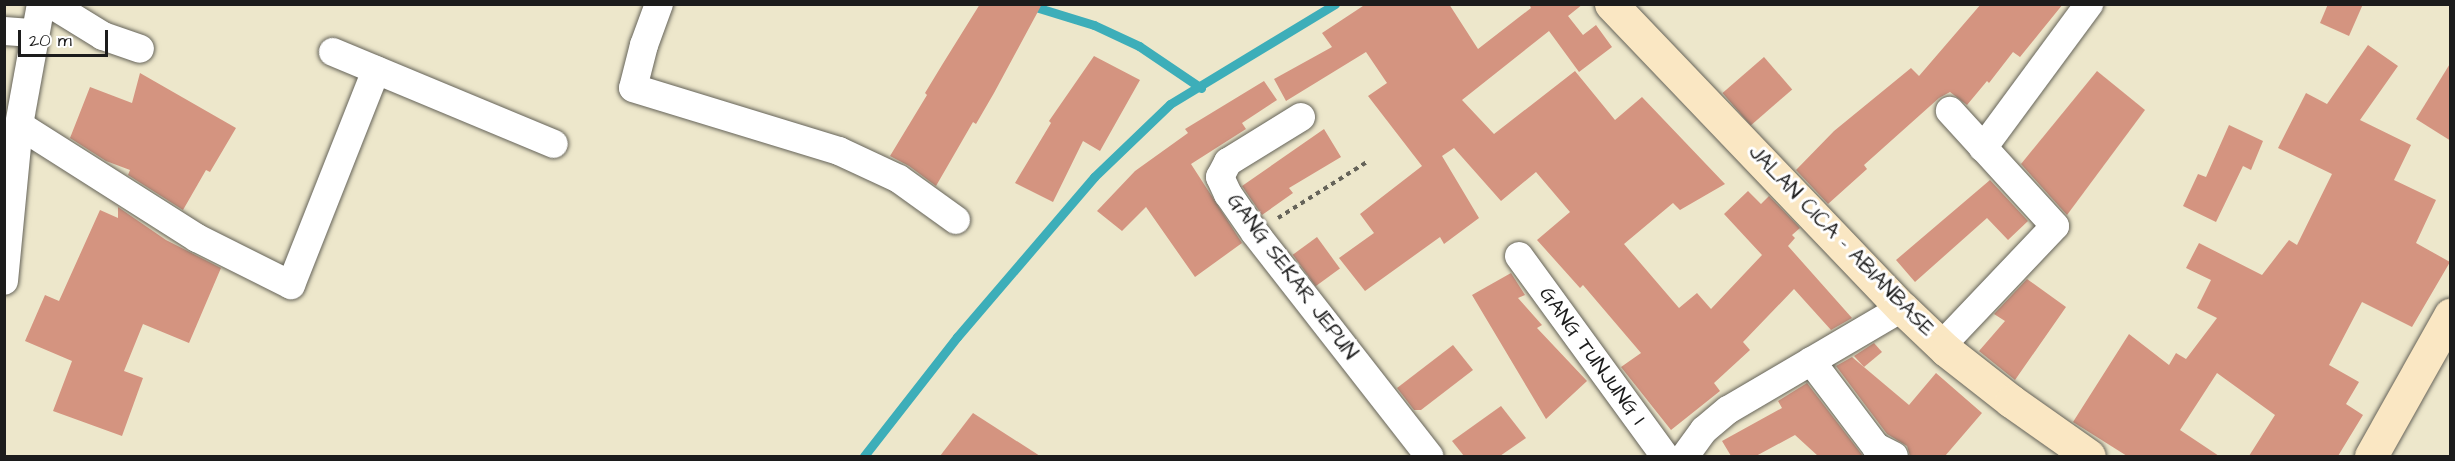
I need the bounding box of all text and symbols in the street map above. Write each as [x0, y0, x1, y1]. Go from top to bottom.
scale bar [21, 18, 111, 56]
text: 20 m [29, 28, 72, 53]
street label: JALAN CICA - ABIANBASE [1743, 140, 1939, 342]
street label: GANG SEKAR JEPUN [1221, 189, 1363, 365]
street label: GANG TUNJUNG I [1534, 282, 1650, 430]

